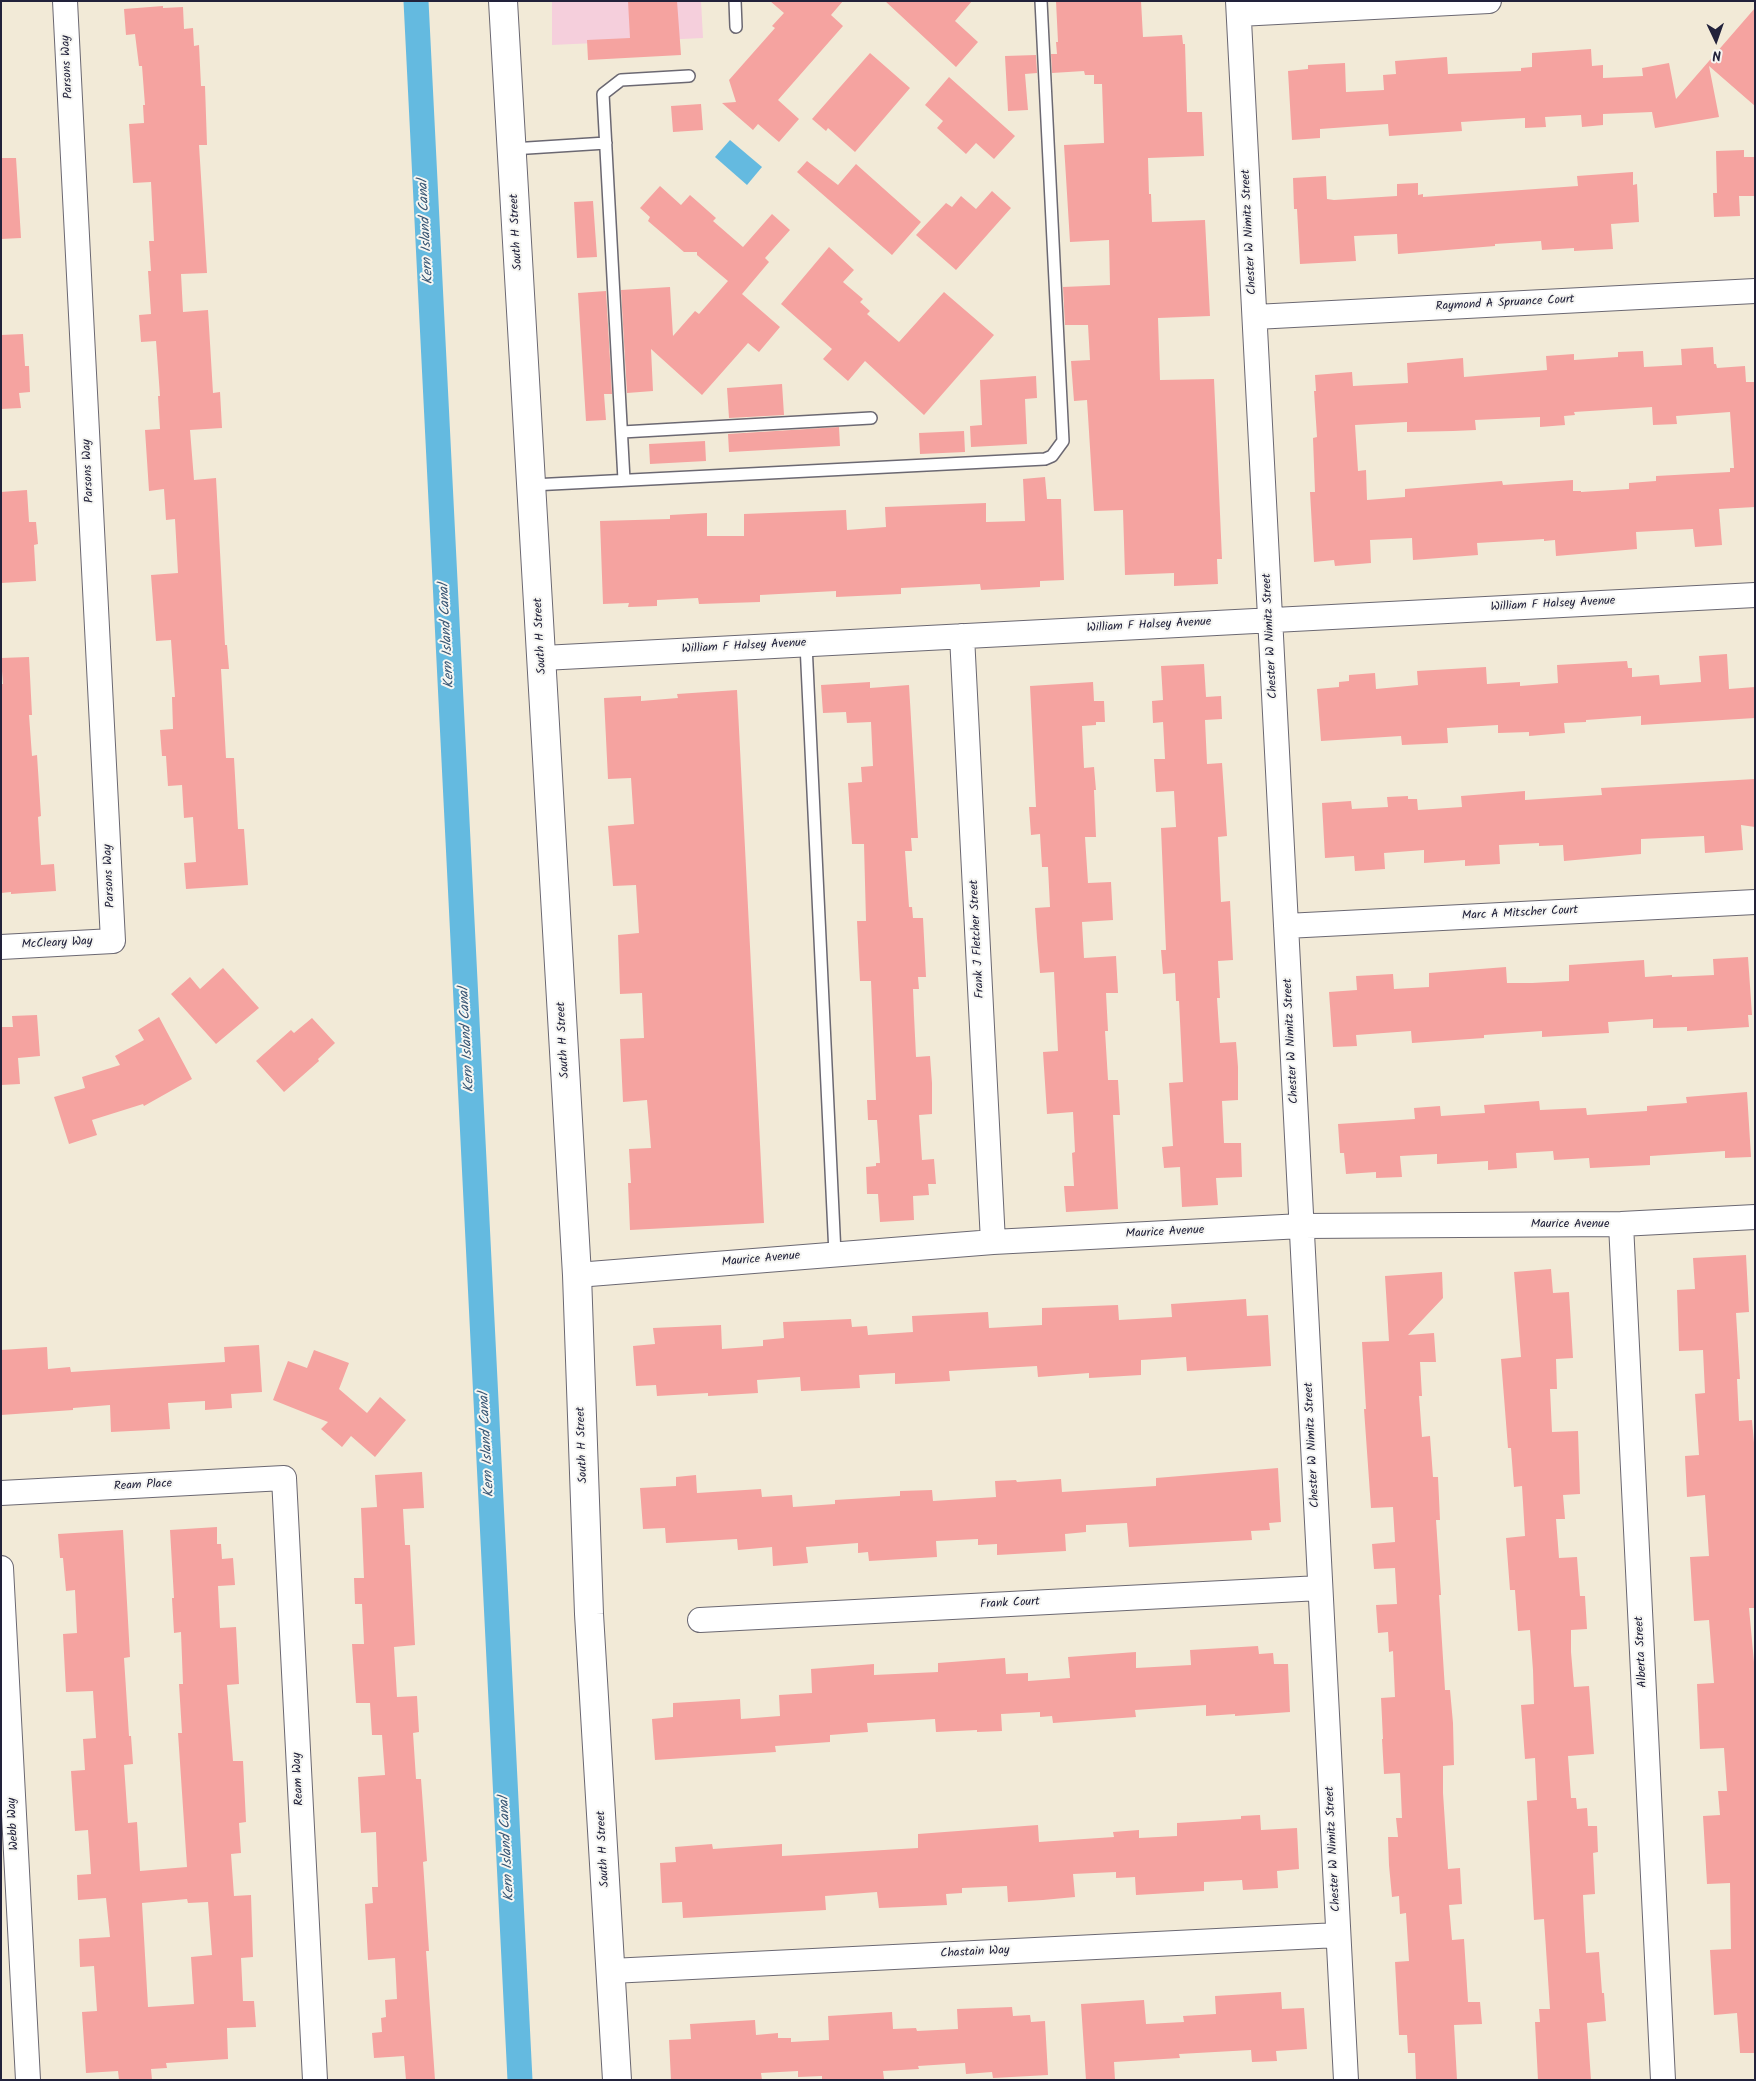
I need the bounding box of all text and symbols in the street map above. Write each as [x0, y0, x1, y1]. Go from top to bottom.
north arrow [1691, 15, 1741, 65]
street label: Parsons Way [59, 35, 77, 99]
text: N [1712, 44, 1722, 66]
street label: Chester W Nimitz Street [1240, 169, 1260, 295]
water label: Kern Island Canal [416, 179, 438, 285]
street label: South H Street [508, 193, 526, 271]
street label: Raymond A Spruance Court [1435, 293, 1575, 315]
street label: Parsons Way [80, 439, 98, 503]
street label: Chester W Nimitz Street [1261, 573, 1281, 699]
water label: Kern Island Canal [437, 583, 459, 689]
street label: William F Halsey Avenue [1490, 595, 1616, 615]
street label: South H Street [532, 597, 550, 675]
street label: William F Halsey Avenue [1086, 616, 1212, 636]
street label: William F Halsey Avenue [681, 637, 807, 657]
street label: Parsons Way [101, 844, 119, 908]
street label: Frank J Fletcher Street [968, 879, 988, 999]
street label: Marc A Mitscher Court [1462, 904, 1578, 924]
street label: McCleary Way [21, 935, 93, 953]
street label: Chester W Nimitz Street [1282, 978, 1302, 1104]
water label: Kern Island Canal [457, 987, 479, 1093]
street label: South H Street [555, 1001, 573, 1079]
street label: Maurice Avenue [1531, 1218, 1609, 1232]
street label: Maurice Avenue [1125, 1224, 1205, 1242]
street label: Maurice Avenue [721, 1249, 801, 1271]
street label: Chester W Nimitz Street [1303, 1382, 1323, 1508]
water label: Kern Island Canal [477, 1392, 499, 1498]
street label: South H Street [574, 1406, 592, 1484]
street label: Ream Place [114, 1477, 172, 1495]
street label: Frank Court [980, 1595, 1040, 1613]
street label: Alberta Street [1633, 1616, 1651, 1688]
street label: Ream Way [290, 1752, 308, 1806]
street label: Chester W Nimitz Street [1324, 1786, 1344, 1912]
water label: Kern Island Canal [497, 1796, 519, 1902]
street label: Webb Way [5, 1797, 23, 1851]
street label: South H Street [595, 1810, 613, 1888]
street label: Chastain Way [940, 1944, 1010, 1962]

